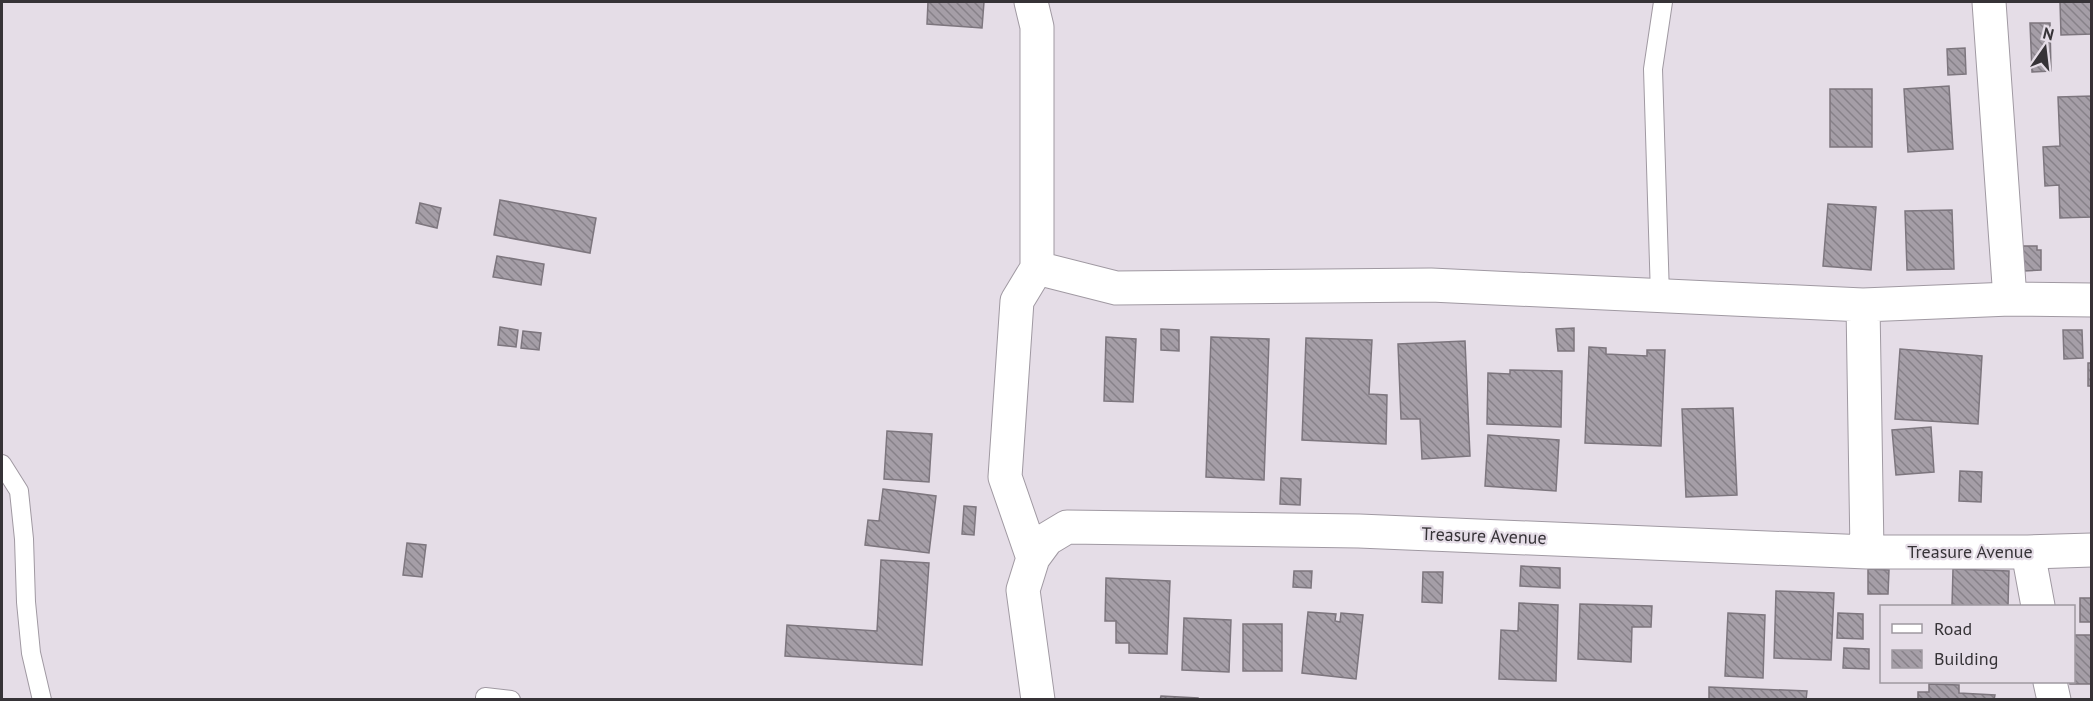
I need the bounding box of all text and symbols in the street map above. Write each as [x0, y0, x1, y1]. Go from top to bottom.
north arrow [2015, 18, 2075, 78]
text: N [2041, 22, 2056, 44]
street label: Treasure Avenue [1421, 522, 1547, 549]
street label: Treasure Avenue [1907, 540, 2033, 563]
legend [1880, 605, 2075, 683]
text: Road [1934, 617, 1972, 640]
text: Building [1934, 647, 1998, 670]

